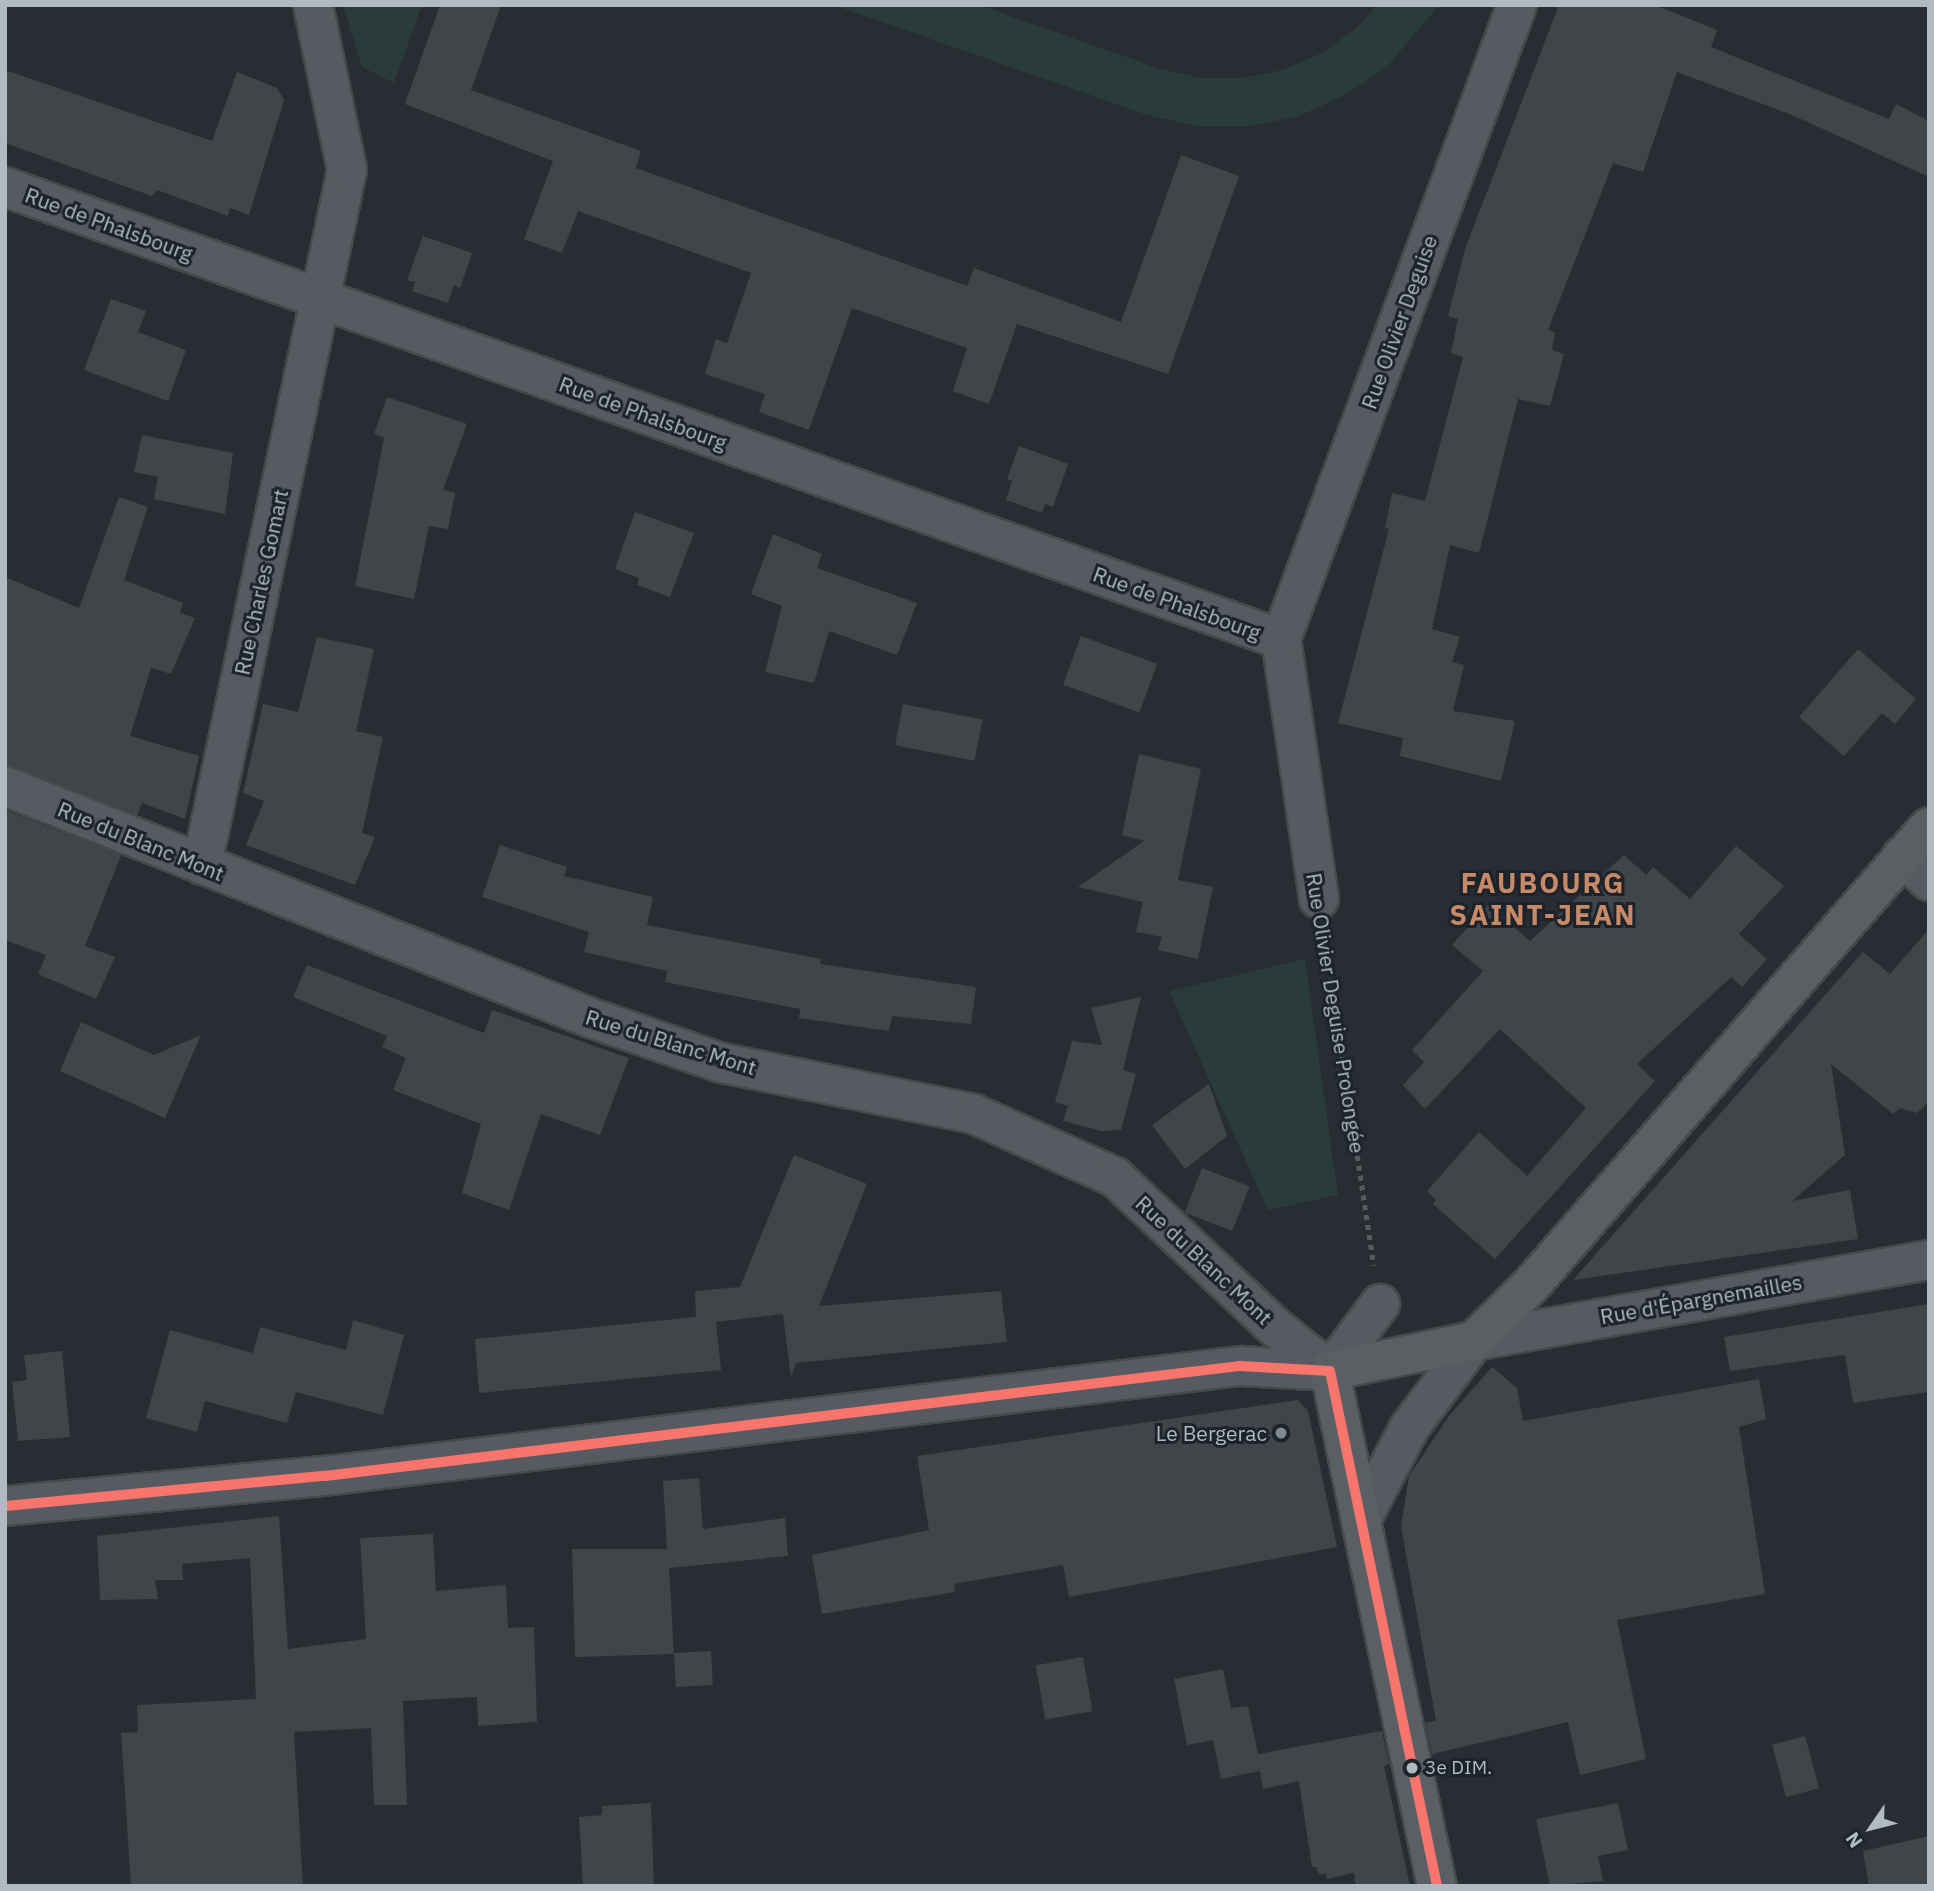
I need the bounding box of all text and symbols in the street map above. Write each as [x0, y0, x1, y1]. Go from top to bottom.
street label: Rue de Phalsbourg [22, 182, 196, 266]
street label: Rue Olivier Deguise [1356, 232, 1442, 412]
street label: Rue de Phalsbourg [556, 371, 730, 455]
street label: Rue Charles Gomart [229, 487, 293, 677]
street label: Rue de Phalsbourg [1090, 561, 1264, 645]
street label: Rue du Blanc Mont [54, 796, 228, 886]
district label: FAUBOURG SAINT-JEAN [1451, 866, 1635, 932]
street label: Rue Olivier Deguise Prolongée [1301, 871, 1371, 1155]
street label: Rue du Blanc Mont [583, 1004, 759, 1080]
street label: Rue du Blanc Mont [1131, 1190, 1277, 1330]
street label: Rue d'Épargnemailles [1598, 1269, 1804, 1329]
place label: Le Bergerac [1156, 1420, 1267, 1446]
marker: Le Bergerac [1273, 1425, 1289, 1441]
place label: 3e DIM. [1425, 1757, 1492, 1779]
marker: 3e DIM. [1405, 1761, 1419, 1775]
north arrow [1836, 1793, 1906, 1863]
text: N [1840, 1828, 1868, 1853]

